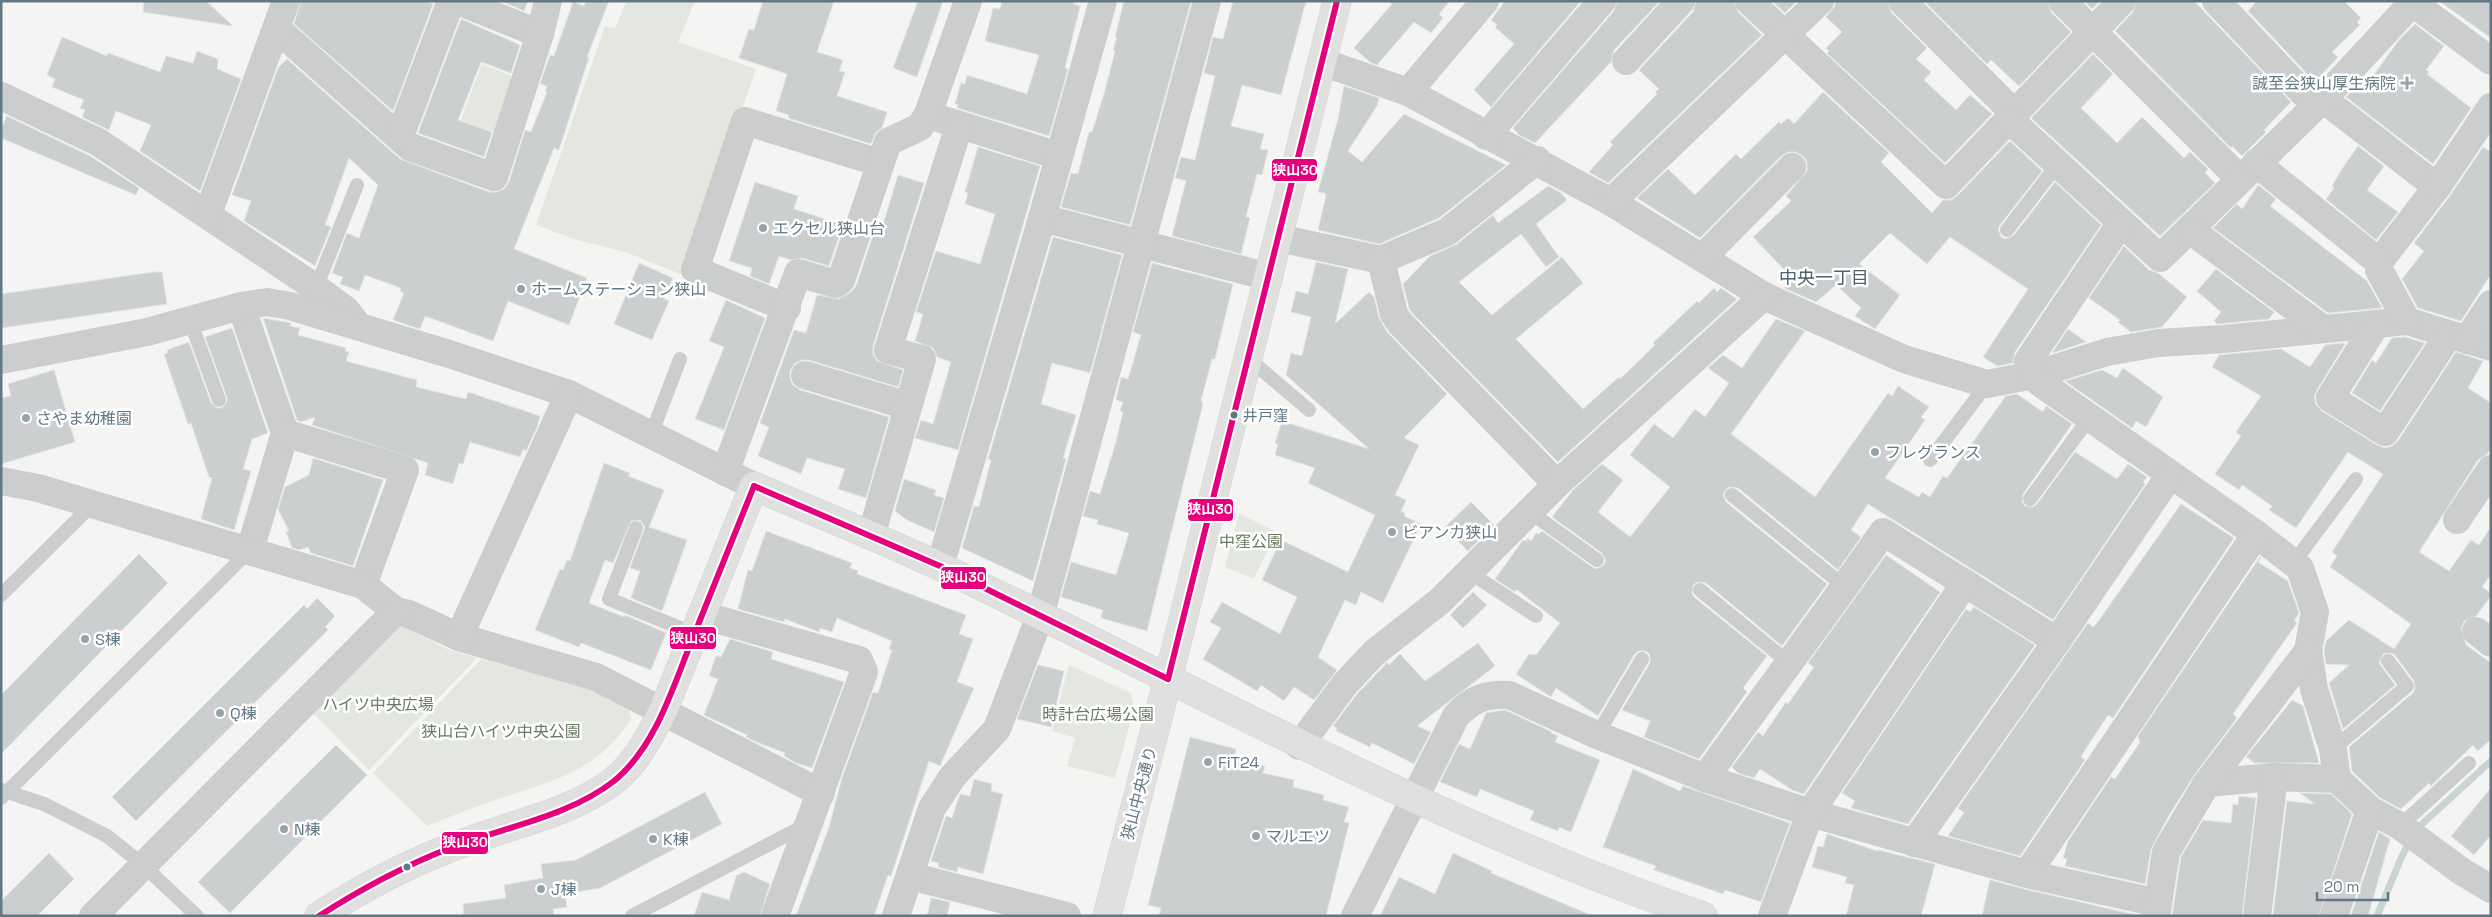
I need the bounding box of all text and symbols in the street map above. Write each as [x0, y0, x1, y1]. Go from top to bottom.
place label: 誠至会狭山厚生病院 [2252, 73, 2396, 94]
marker: 誠至会狭山厚生病院 [2400, 76, 2414, 90]
line badge: 狭山30 [1271, 158, 1318, 182]
text: 狭山30 [1272, 161, 1318, 179]
place label: エクセル狭山台 [773, 218, 885, 239]
marker: エクセル狭山台 [757, 222, 769, 234]
district label: 中央一丁目 [1779, 266, 1869, 289]
place label: ホームステーション狭山 [531, 279, 706, 300]
marker: ホームステーション狭山 [515, 283, 527, 295]
place label: 井戸窪 [1243, 406, 1288, 425]
place label: さやま幼稚園 [36, 408, 132, 429]
marker: 井戸窪 [1229, 410, 1239, 420]
marker: さやま幼稚園 [20, 412, 32, 424]
place label: フレグランス [1885, 442, 1981, 463]
marker: フレグランス [1869, 446, 1881, 458]
line badge: 狭山30 [1187, 498, 1234, 522]
text: 狭山30 [1187, 500, 1233, 518]
place label: ビアンカ狭山 [1402, 522, 1497, 543]
marker: ビアンカ狭山 [1386, 526, 1398, 538]
park label: 中窪公園 [1219, 531, 1283, 552]
line badge: 狭山30 [940, 566, 987, 590]
text: 狭山30 [940, 568, 986, 586]
line badge: 狭山30 [669, 626, 717, 650]
place label: S棟 [95, 629, 121, 650]
text: 狭山30 [670, 629, 716, 647]
marker: S棟 [79, 633, 91, 645]
park label: ハイツ中央広場 [322, 694, 434, 715]
place label: Q棟 [230, 703, 257, 724]
park label: 時計台広場公園 [1042, 704, 1154, 725]
marker: Q棟 [214, 707, 226, 719]
park label: 狭山台ハイツ中央公園 [421, 721, 581, 742]
street label: 狭山中央通り [1116, 744, 1162, 842]
place label: FiT24 [1218, 752, 1259, 773]
marker: FiT24 [1202, 756, 1214, 768]
place label: N棟 [294, 819, 321, 840]
marker: N棟 [278, 823, 290, 835]
place label: マルエツ [1266, 826, 1330, 847]
place label: K棟 [663, 829, 689, 850]
marker: マルエツ [1250, 830, 1262, 842]
line badge: 狭山30 [441, 831, 489, 855]
text: 狭山30 [442, 833, 488, 851]
marker: K棟 [647, 833, 659, 845]
unlabelled marker [402, 862, 412, 872]
scale bar [2317, 870, 2388, 902]
text: 20 m [2324, 877, 2359, 896]
place label: J棟 [551, 879, 577, 900]
marker: J棟 [535, 883, 547, 895]

